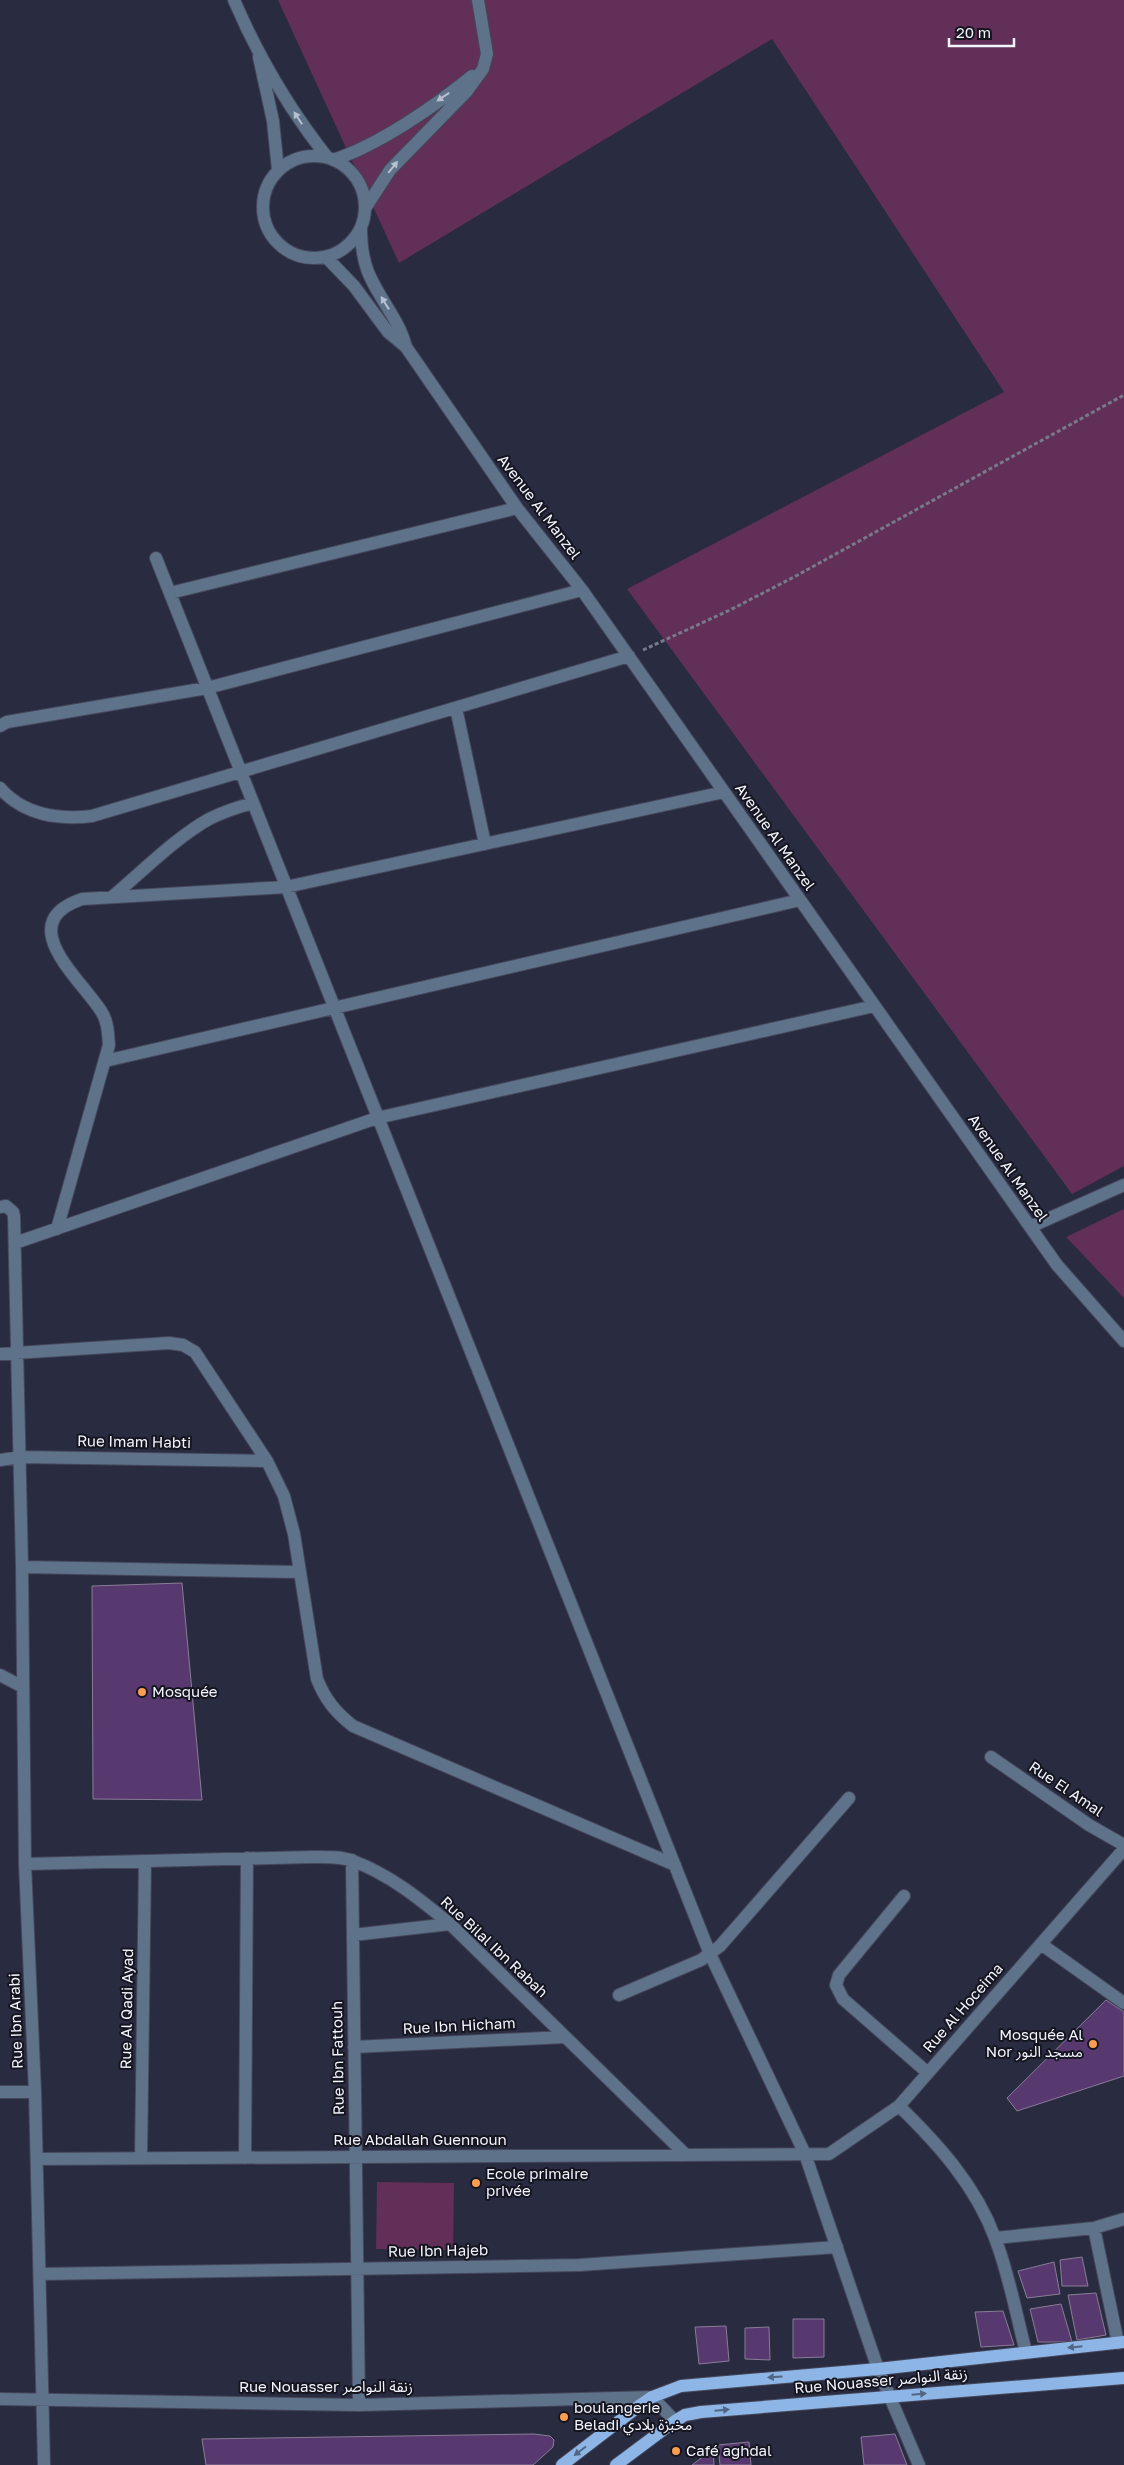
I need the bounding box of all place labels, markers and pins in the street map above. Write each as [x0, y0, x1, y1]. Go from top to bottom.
place label: Mosquée [152, 1682, 218, 1700]
marker: Mosquée [136, 1686, 148, 1698]
place label: Mosquée Al Nor مسجد النور [986, 2025, 1083, 2061]
marker: Mosquée Al Nor مسجد النور [1087, 2038, 1099, 2050]
place label: Ecole primaire privée [486, 2164, 589, 2199]
marker: Ecole primaire privée [470, 2177, 482, 2189]
place label: boulangerie Beladi مخبزة بلادي [574, 2398, 692, 2436]
marker: boulangerie Beladi مخبزة بلادي [558, 2411, 570, 2423]
place label: Café aghdal [686, 2441, 772, 2459]
marker: Café aghdal [670, 2445, 682, 2457]

